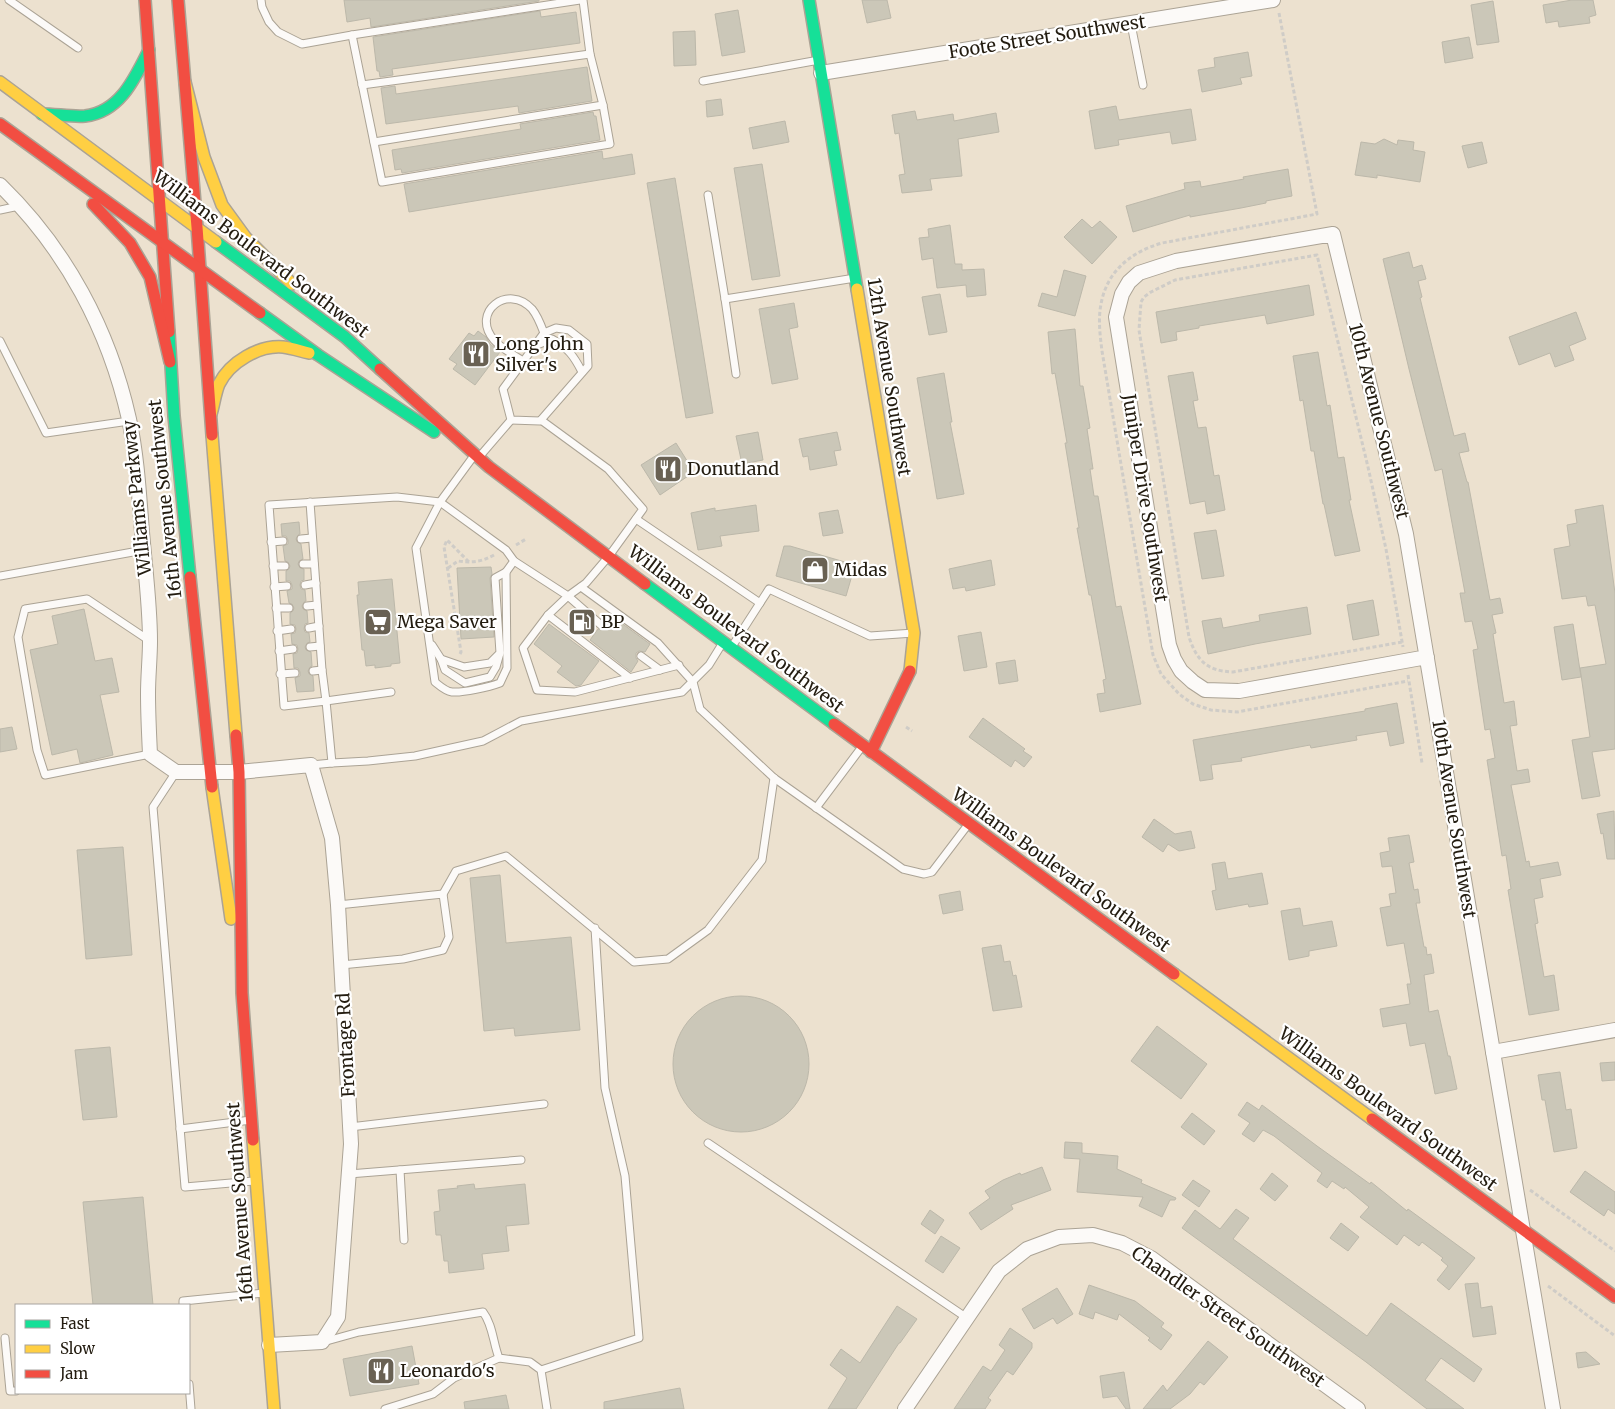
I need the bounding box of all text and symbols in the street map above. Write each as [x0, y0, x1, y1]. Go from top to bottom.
street label: Foote Street Southwest [947, 10, 1147, 63]
street label: Williams Boulevard Southwest [148, 164, 374, 342]
street label: 12th Avenue Southwest [862, 276, 917, 478]
street label: 10th Avenue Southwest [1344, 321, 1415, 521]
place label: Long John Silver's [495, 332, 584, 376]
restaurant icon: Long John Silver's [461, 339, 491, 369]
street label: Juniper Drive Southwest [1118, 391, 1173, 604]
street label: 16th Avenue Southwest [143, 398, 186, 600]
street label: Williams Parkway [117, 419, 156, 578]
restaurant icon: Donutland [653, 454, 683, 484]
place label: Donutland [687, 457, 779, 480]
street label: Williams Boulevard Southwest [623, 539, 849, 717]
shop icon: Midas [800, 555, 830, 585]
place label: Midas [834, 558, 887, 581]
supermarket icon: Mega Saver [363, 607, 393, 637]
fuel station icon: BP [567, 607, 597, 637]
place label: Mega Saver [397, 610, 497, 633]
place label: BP [601, 610, 625, 633]
street label: 10th Avenue Southwest [1427, 718, 1482, 920]
street label: Williams Boulevard Southwest [947, 782, 1175, 957]
street label: Frontage Rd [331, 992, 360, 1098]
street label: Williams Boulevard Southwest [1274, 1021, 1502, 1196]
street label: 16th Avenue Southwest [221, 1101, 258, 1303]
street label: Chandler Street Southwest [1127, 1241, 1329, 1392]
legend [15, 1304, 190, 1394]
text: Fast [60, 1314, 90, 1333]
text: Slow [60, 1339, 95, 1358]
restaurant icon: Leonardo's [366, 1356, 396, 1386]
place label: Leonardo's [400, 1359, 495, 1382]
text: Jam [59, 1364, 88, 1383]

